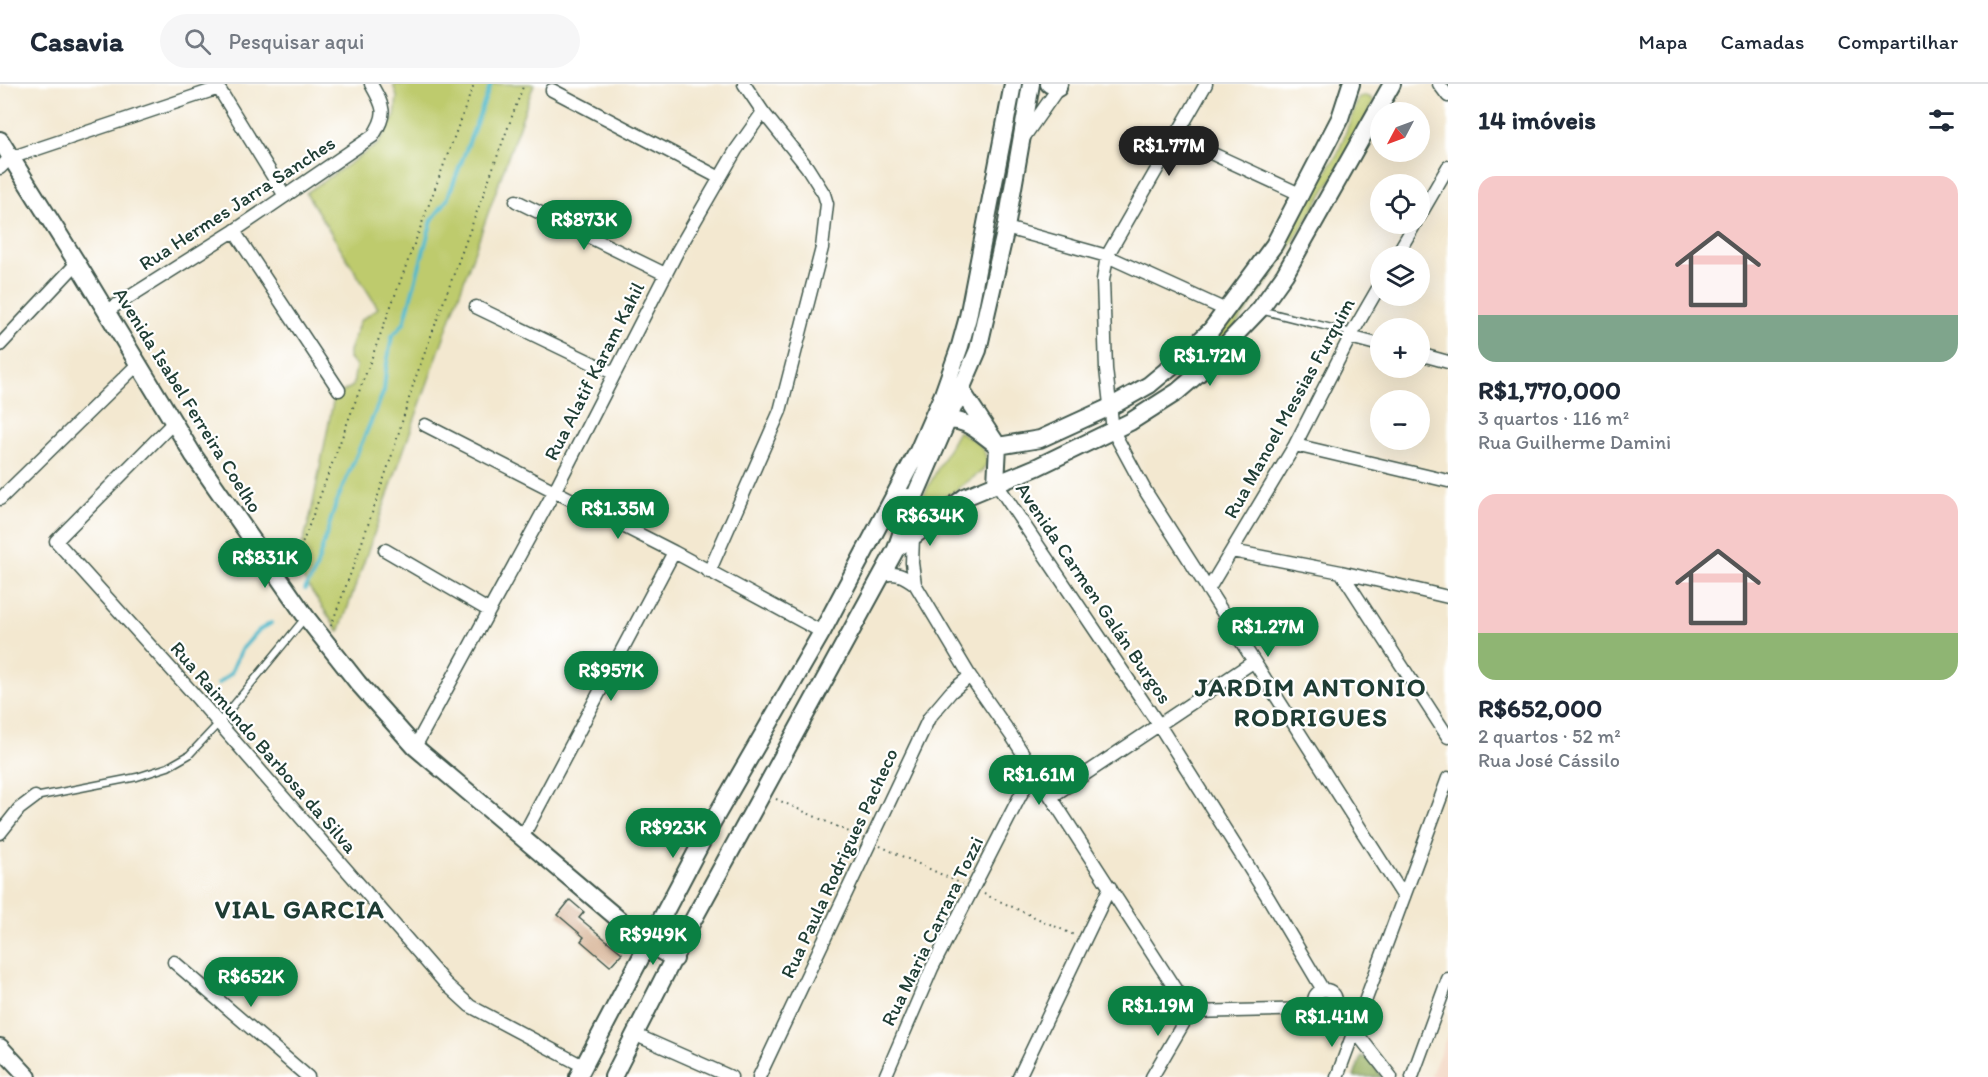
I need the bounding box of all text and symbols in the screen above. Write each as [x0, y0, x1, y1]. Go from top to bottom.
search box [160, 14, 580, 68]
text: Casavia [30, 24, 124, 58]
icon: search [181, 25, 214, 58]
text: Pesquisar aqui [229, 28, 365, 55]
text: Mapa [1639, 29, 1687, 54]
text: Camadas [1720, 29, 1804, 54]
text: Compartilhar [1837, 29, 1958, 54]
north arrow [1370, 102, 1430, 162]
map controls [1370, 102, 1430, 450]
text: 14 imóveis [1478, 104, 1596, 136]
icon: filters [1925, 104, 1958, 137]
pin: R$1.77M [1114, 126, 1224, 177]
street label: Rua Hermes Jarra Sanches [134, 131, 340, 275]
text: R$1.77M [1133, 133, 1205, 157]
button: locate [1370, 174, 1430, 234]
pin: R$873K [535, 200, 633, 251]
text: R$873K [551, 207, 617, 231]
icon: home [1664, 215, 1772, 323]
button: layers [1370, 246, 1430, 306]
street label: Rua Alatif Karam Kahil [539, 278, 650, 464]
street label: Avenida Isabel Ferreira Coelho [109, 283, 267, 517]
street label: Rua Manoel Messias Furquim [1218, 293, 1360, 523]
button: + [1370, 318, 1430, 378]
pin: R$1.72M [1155, 336, 1265, 387]
text: R$1.72M [1174, 343, 1247, 367]
text: R$1,770,000 [1478, 374, 1621, 406]
button: − [1370, 390, 1430, 450]
text: 3 quartos · 116 m² [1478, 406, 1629, 430]
text: Rua Guilherme Damini [1478, 430, 1671, 454]
street label: Avenida Carmen Galán Burgos [1011, 478, 1177, 708]
pin: R$1.35M [563, 489, 673, 540]
text: R$1.35M [581, 496, 655, 520]
pin: R$634K [881, 496, 979, 547]
text: R$634K [896, 503, 964, 527]
icon: home [1664, 533, 1772, 641]
pin: R$831K [216, 538, 314, 589]
text: R$831K [232, 545, 298, 569]
pin: R$1.27M [1213, 607, 1323, 658]
text: R$1.27M [1232, 614, 1305, 638]
street label: Rua Raimundo Barbosa da Silva [165, 636, 363, 858]
pin: R$957K [562, 651, 660, 702]
text: R$957K [578, 658, 644, 682]
district label: JARDIM ANTONIO RODRIGUES [1194, 671, 1427, 733]
text: R$652,000 [1478, 692, 1602, 724]
text: 2 quartos · 52 m² [1478, 724, 1621, 748]
street label: Rua Paula Rodrigues Pacheco [775, 744, 903, 982]
text: Rua José Cássilo [1478, 748, 1620, 772]
pin: R$1.61M [984, 755, 1094, 806]
text: R$1.61M [1003, 762, 1075, 786]
pin: R$923K [624, 808, 722, 859]
text: R$923K [640, 815, 706, 839]
street label: Rua Maria Carrara Tozzi [876, 832, 988, 1030]
district label: VIAL GARCIA [215, 893, 385, 925]
pin: R$949K [604, 915, 702, 966]
text: R$949K [619, 922, 687, 946]
pin: R$652K [202, 957, 300, 1008]
text: R$652K [218, 964, 284, 988]
pin: R$1.19M [1103, 986, 1213, 1037]
text: R$1.19M [1122, 993, 1194, 1017]
pin: R$1.41M [1277, 997, 1387, 1048]
text: R$1.41M [1295, 1004, 1369, 1028]

